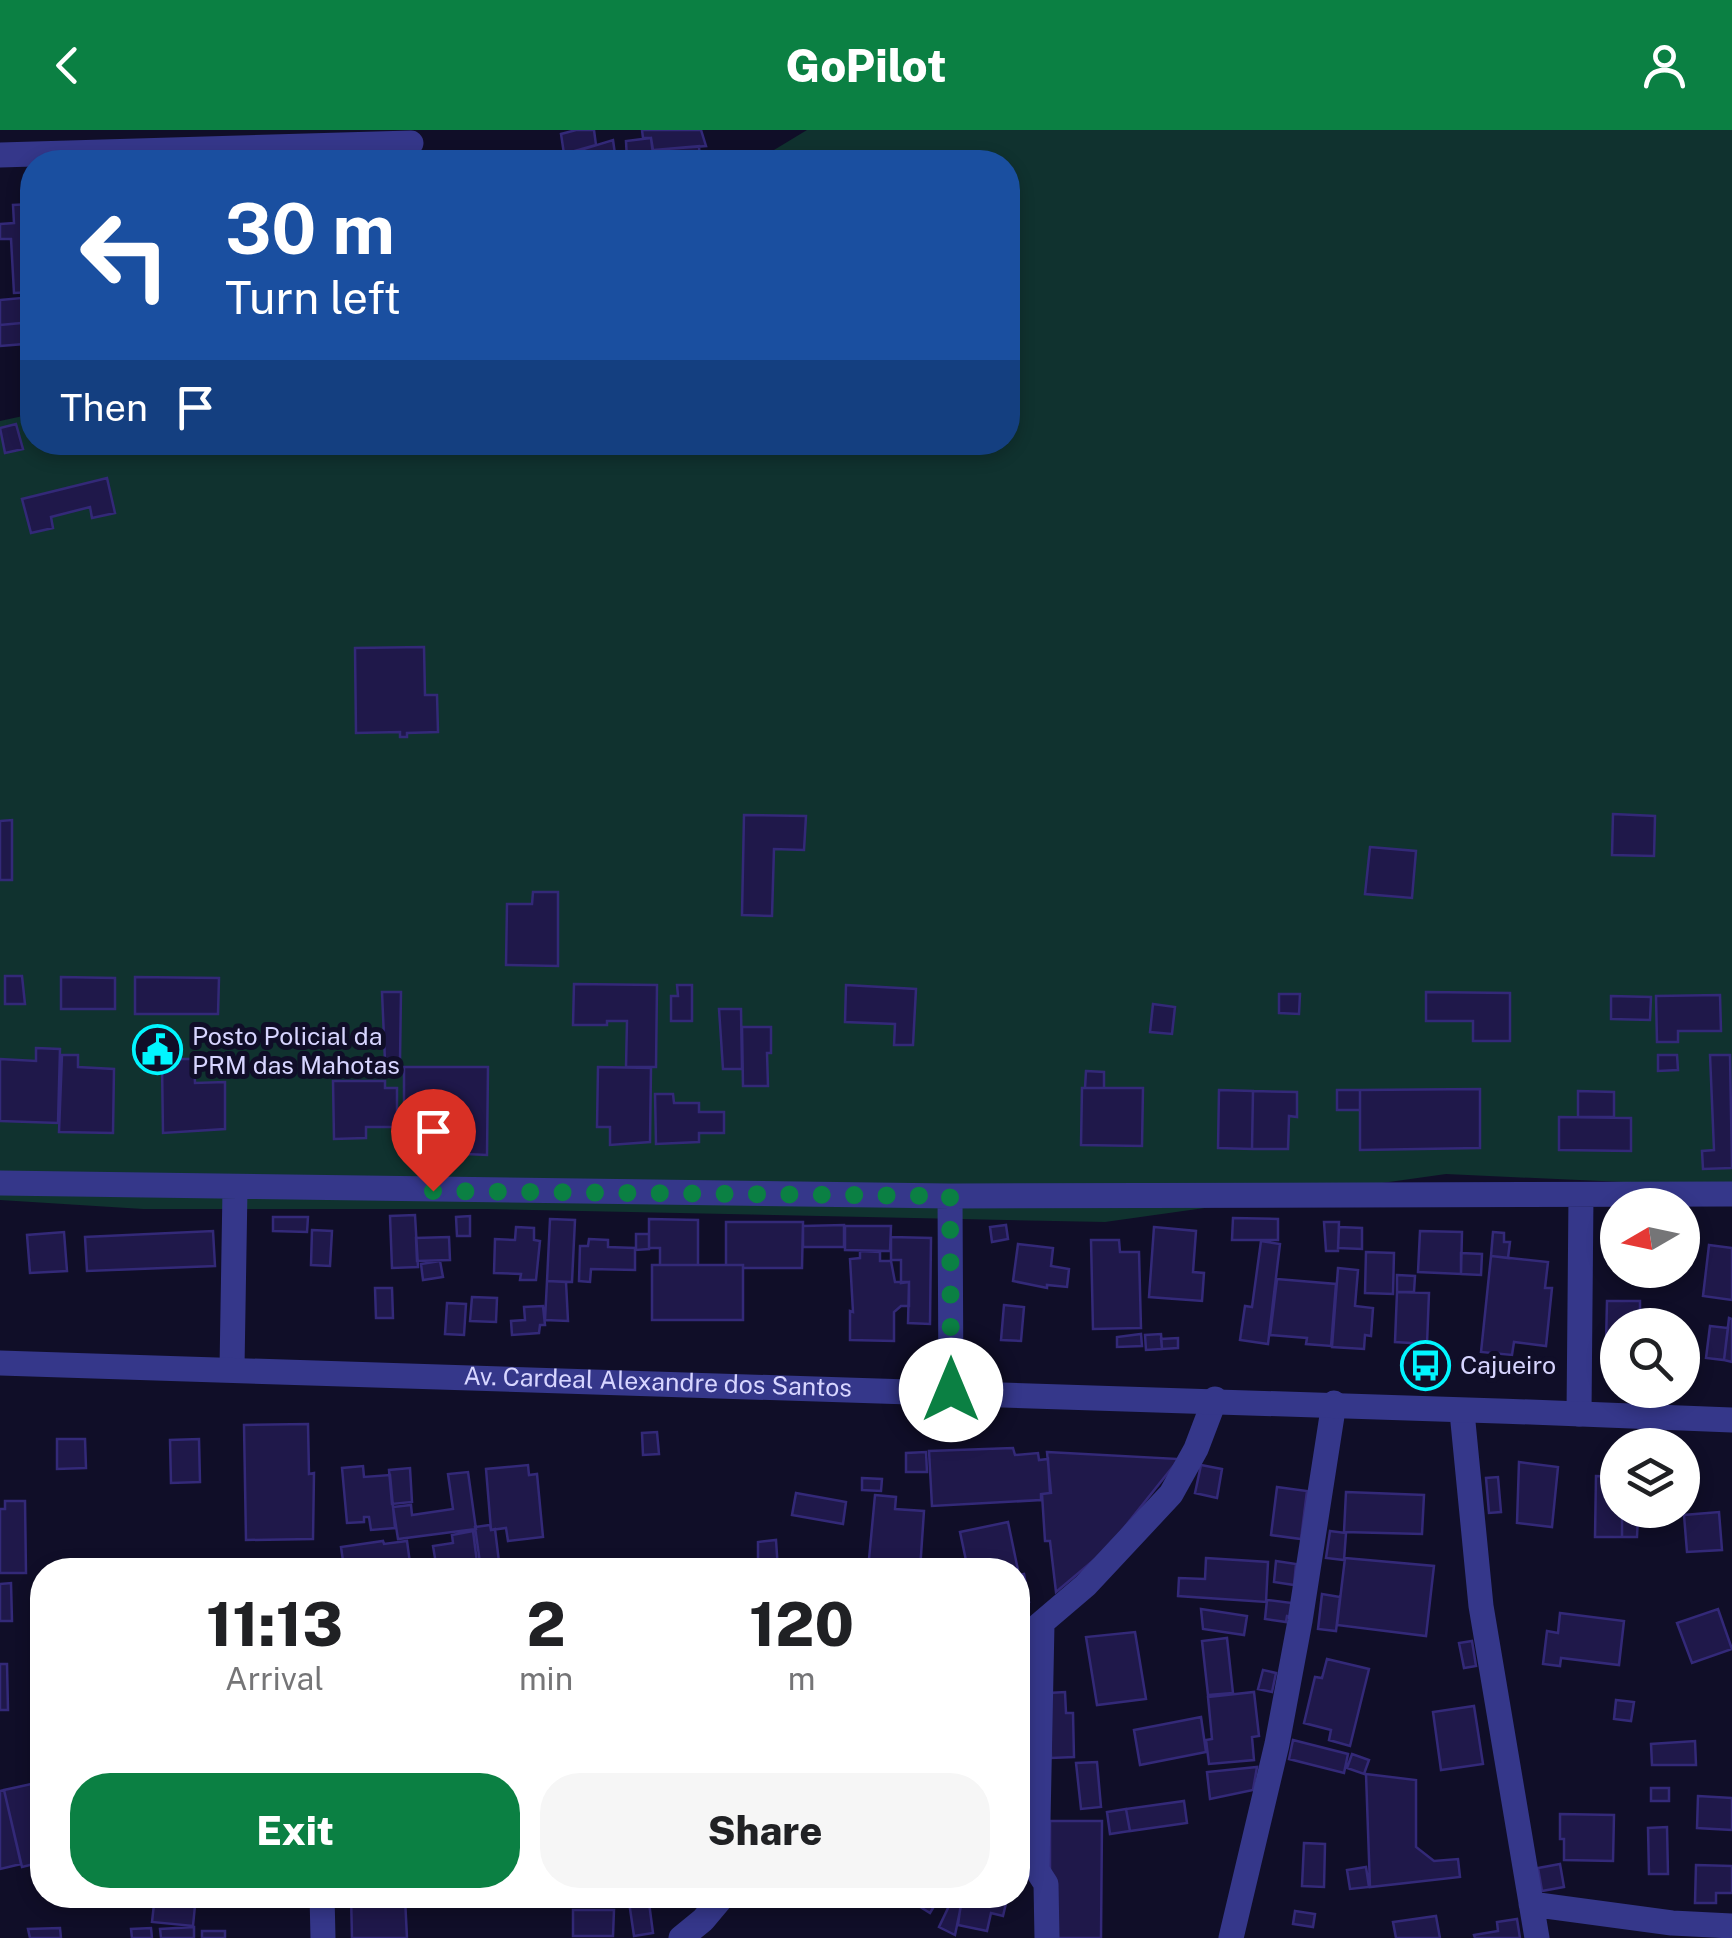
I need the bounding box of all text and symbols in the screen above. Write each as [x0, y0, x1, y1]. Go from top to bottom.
icon: back [40, 38, 95, 93]
icon: person [1637, 38, 1692, 93]
text: GoPilot [786, 39, 946, 92]
text: 30 m [225, 187, 395, 270]
icon: left [60, 190, 190, 320]
text: Turn left [225, 271, 401, 324]
icon: arrive [168, 380, 223, 435]
text: Then [60, 385, 148, 430]
place label: Posto Policial da PRM das Mahotas [192, 1021, 400, 1080]
public building icon: Posto Policial da PRM das Mahotas [131, 1024, 183, 1076]
pin [391, 1089, 476, 1192]
icon: arrive [406, 1104, 461, 1159]
north arrow [1600, 1188, 1700, 1288]
map controls [1600, 1188, 1700, 1528]
button: search [1600, 1308, 1700, 1408]
position arrow [899, 1338, 1003, 1442]
bus stop icon: Cajueiro [1399, 1339, 1451, 1391]
place label: Cajueiro [1460, 1350, 1556, 1380]
street label: Av. Cardeal Alexandre dos Santos [463, 1360, 852, 1403]
button: layers [1600, 1428, 1700, 1528]
text: 11:13 [206, 1589, 343, 1660]
text: 2 [526, 1589, 566, 1660]
text: 120 [749, 1589, 854, 1660]
text: Arrival [225, 1660, 324, 1697]
text: min [519, 1660, 573, 1697]
text: m [788, 1660, 815, 1697]
button: Exit [70, 1773, 520, 1888]
button: Share [540, 1773, 990, 1888]

